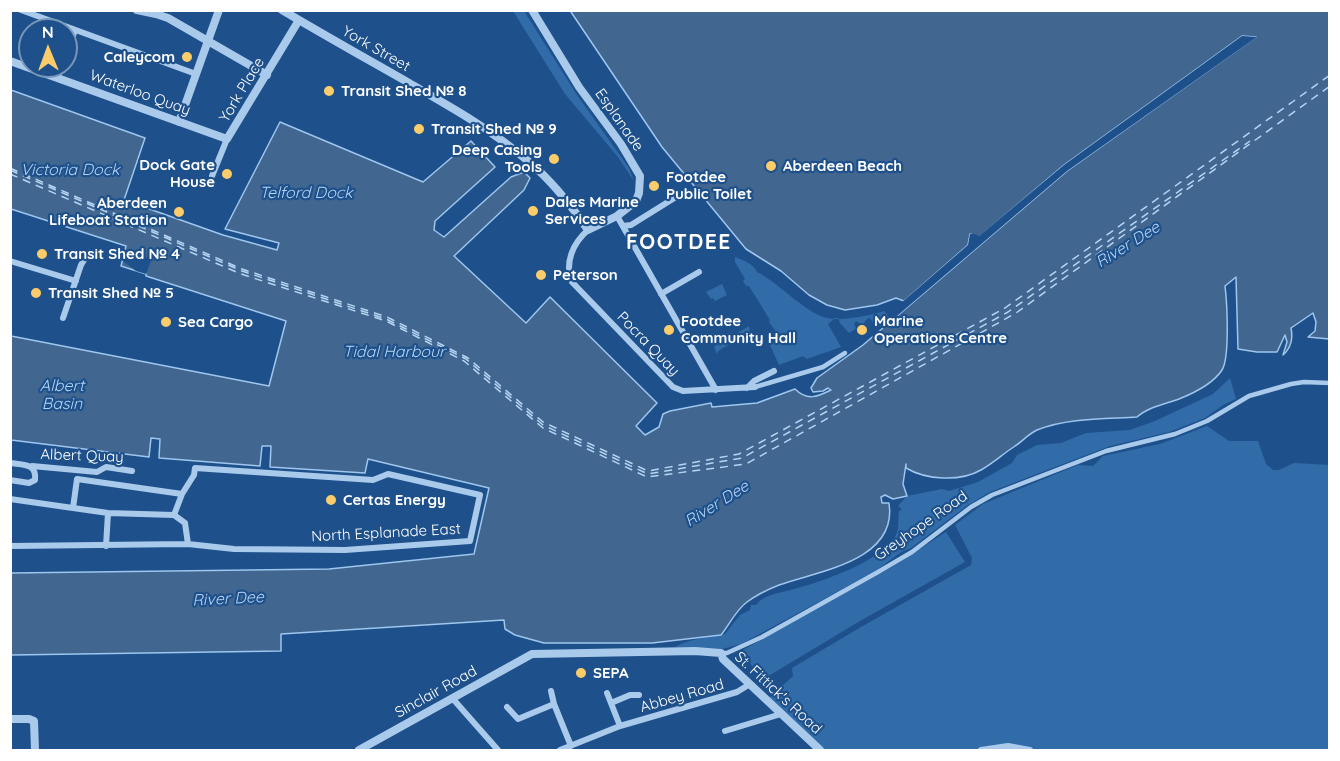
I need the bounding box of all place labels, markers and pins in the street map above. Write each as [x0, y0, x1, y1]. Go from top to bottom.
place label: Caleycom [104, 48, 175, 66]
marker: Caleycom [180, 50, 194, 64]
place label: Transit Shed № 8 [341, 82, 467, 100]
marker: Transit Shed № 8 [322, 84, 336, 98]
place label: Transit Shed № 9 [431, 120, 557, 138]
marker: Transit Shed № 9 [412, 122, 426, 136]
place label: Deep Casing Tools [452, 141, 542, 176]
marker: Deep Casing Tools [547, 152, 561, 166]
place label: Dock Gate House [139, 156, 215, 191]
place label: Aberdeen Beach [783, 157, 902, 175]
marker: Aberdeen Beach [764, 159, 778, 173]
marker: Dock Gate House [220, 167, 234, 181]
place label: Footdee Public Toilet [666, 168, 752, 203]
marker: Footdee Public Toilet [647, 179, 661, 193]
place label: Dales Marine Services [545, 193, 639, 228]
place label: Aberdeen Lifeboat Station [49, 194, 167, 229]
marker: Dales Marine Services [526, 204, 540, 218]
marker: Aberdeen Lifeboat Station [172, 205, 186, 219]
place label: Transit Shed № 4 [54, 245, 180, 263]
marker: Transit Shed № 4 [35, 247, 49, 261]
place label: Peterson [553, 266, 618, 284]
marker: Peterson [534, 268, 548, 282]
place label: Transit Shed № 5 [48, 284, 174, 302]
marker: Transit Shed № 5 [29, 286, 43, 300]
place label: Footdee Community Hall [681, 312, 796, 347]
place label: Marine Operations Centre [874, 312, 1007, 347]
place label: Sea Cargo [178, 313, 253, 331]
marker: Sea Cargo [159, 315, 173, 329]
marker: Footdee Community Hall [662, 323, 676, 337]
marker: Marine Operations Centre [855, 323, 869, 337]
place label: Certas Energy [343, 491, 446, 509]
marker: Certas Energy [324, 493, 338, 507]
place label: SEPA [593, 664, 629, 682]
marker: SEPA [574, 666, 588, 680]

